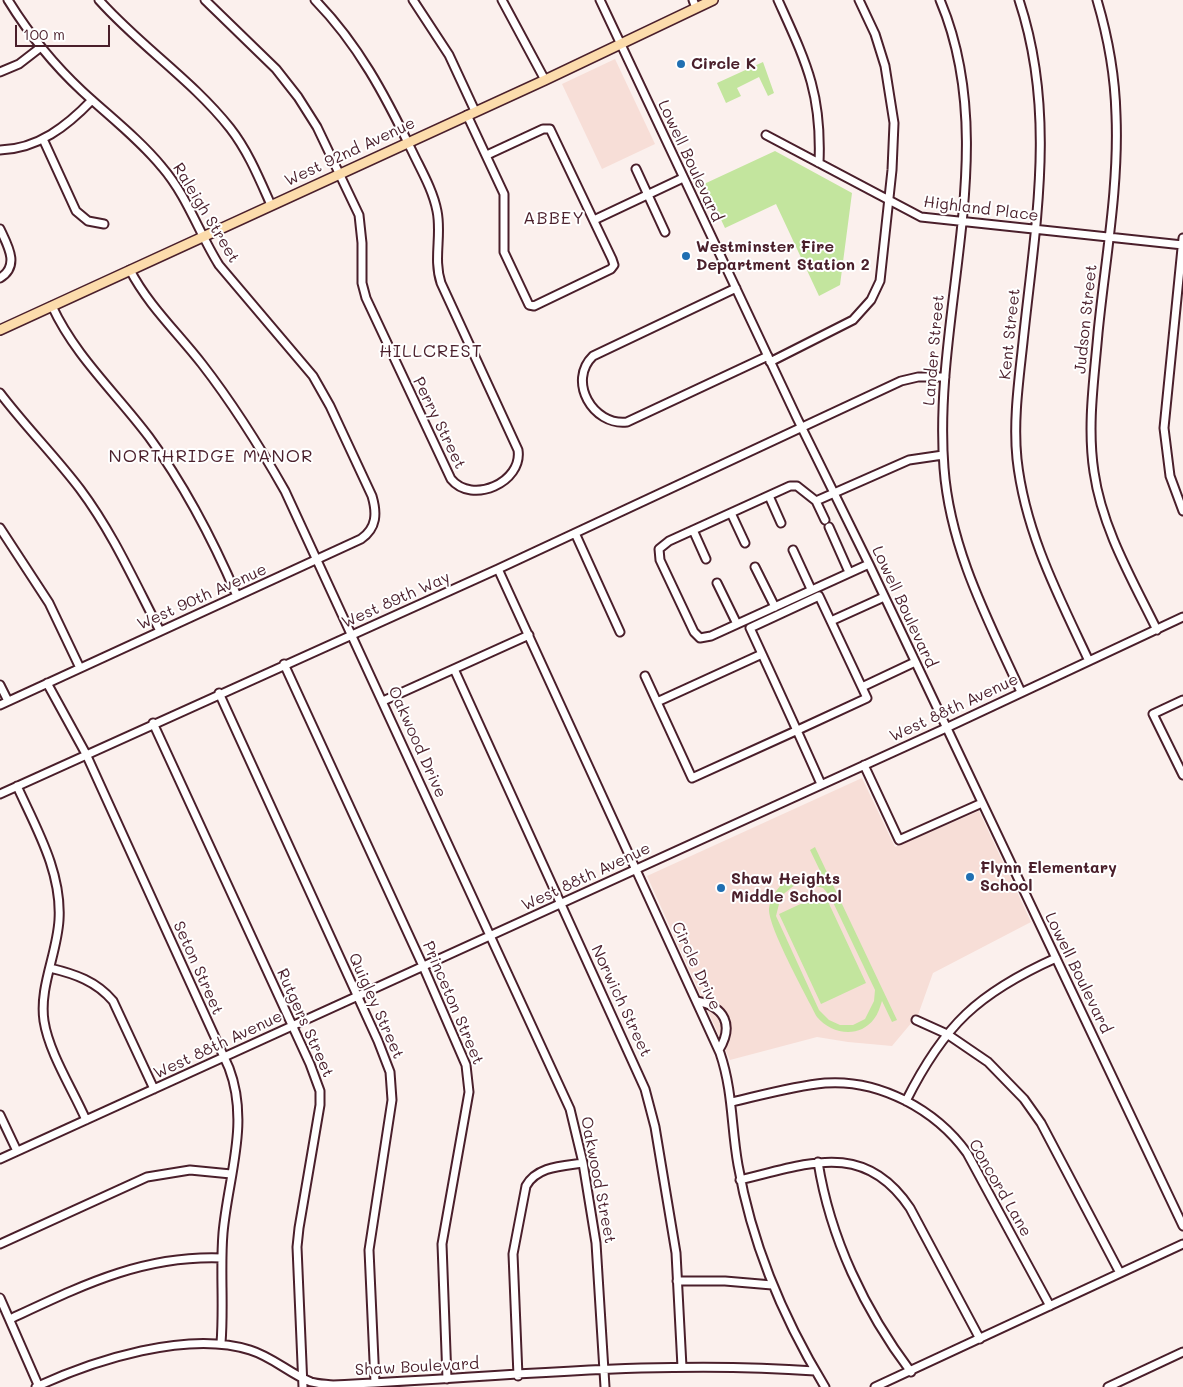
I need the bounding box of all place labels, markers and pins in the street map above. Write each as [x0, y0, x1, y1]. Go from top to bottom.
place label: Circle K [691, 54, 756, 74]
marker: Circle K [675, 58, 687, 70]
place label: Westminster Fire Department Station 2 [696, 237, 870, 275]
marker: Westminster Fire Department Station 2 [680, 250, 692, 262]
place label: Flynn Elementary School [980, 858, 1117, 896]
place label: Shaw Heights Middle School [731, 869, 842, 907]
marker: Flynn Elementary School [964, 871, 976, 883]
marker: Shaw Heights Middle School [715, 882, 727, 894]

